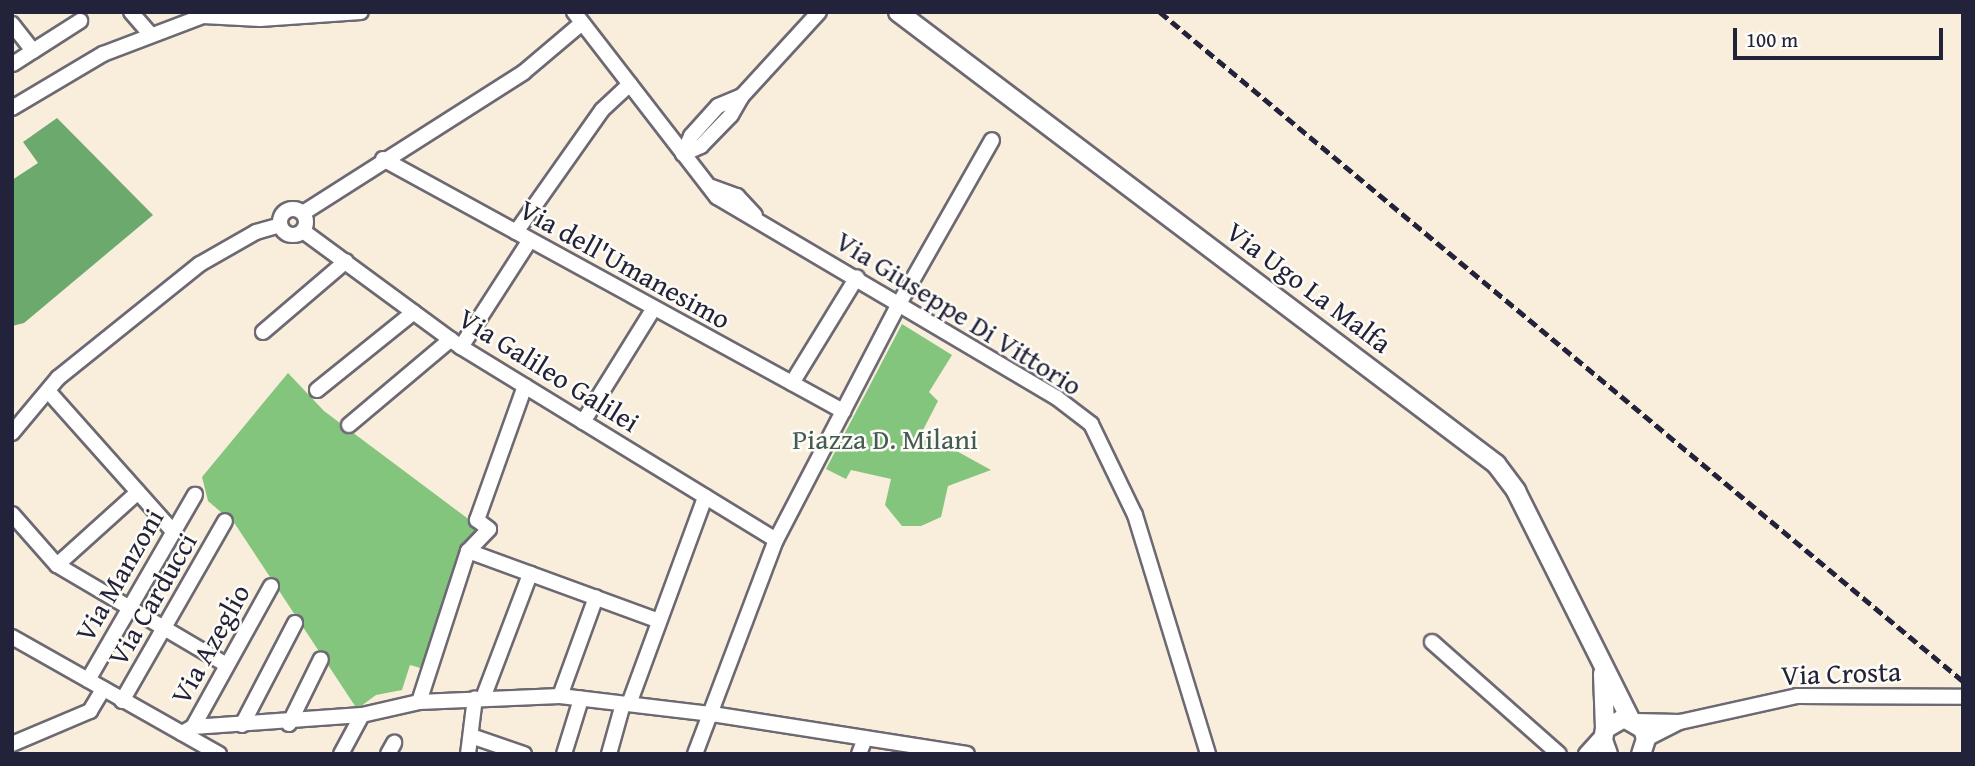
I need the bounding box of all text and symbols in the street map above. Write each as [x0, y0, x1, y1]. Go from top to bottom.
scale bar [1737, 14, 1947, 58]
text: 100 m [1746, 24, 1798, 55]
street label: Via dell'Umanesimo [514, 192, 736, 336]
street label: Via Ugo La Malfa [1220, 214, 1398, 360]
street label: Via Giuseppe Di Vittorio [830, 224, 1088, 402]
street label: Via Galileo Galilei [452, 301, 646, 439]
park label: Piazza D. Milani [792, 422, 978, 456]
street label: Via Manzoni [68, 503, 170, 647]
street label: Via Carducci [100, 526, 204, 672]
street label: Via Azeglio [163, 578, 257, 710]
street label: Via Crosta [1780, 654, 1902, 692]

